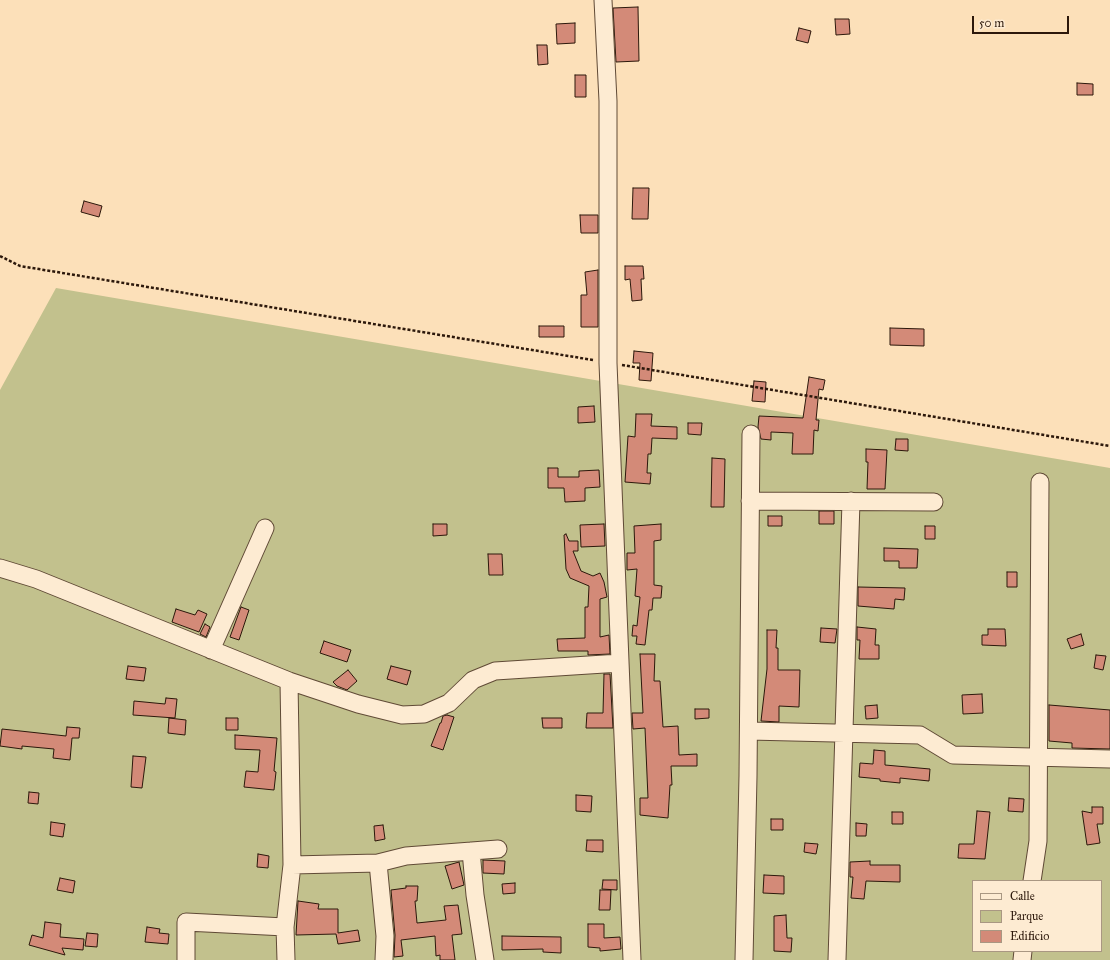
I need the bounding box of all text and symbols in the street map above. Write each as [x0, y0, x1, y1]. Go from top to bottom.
scale bar [974, 8, 1071, 34]
text: 50 m [979, 16, 1004, 30]
legend [972, 880, 1102, 952]
text: Calle [1010, 889, 1035, 903]
text: Parque [1010, 909, 1043, 923]
text: Edificio [1010, 929, 1049, 943]

